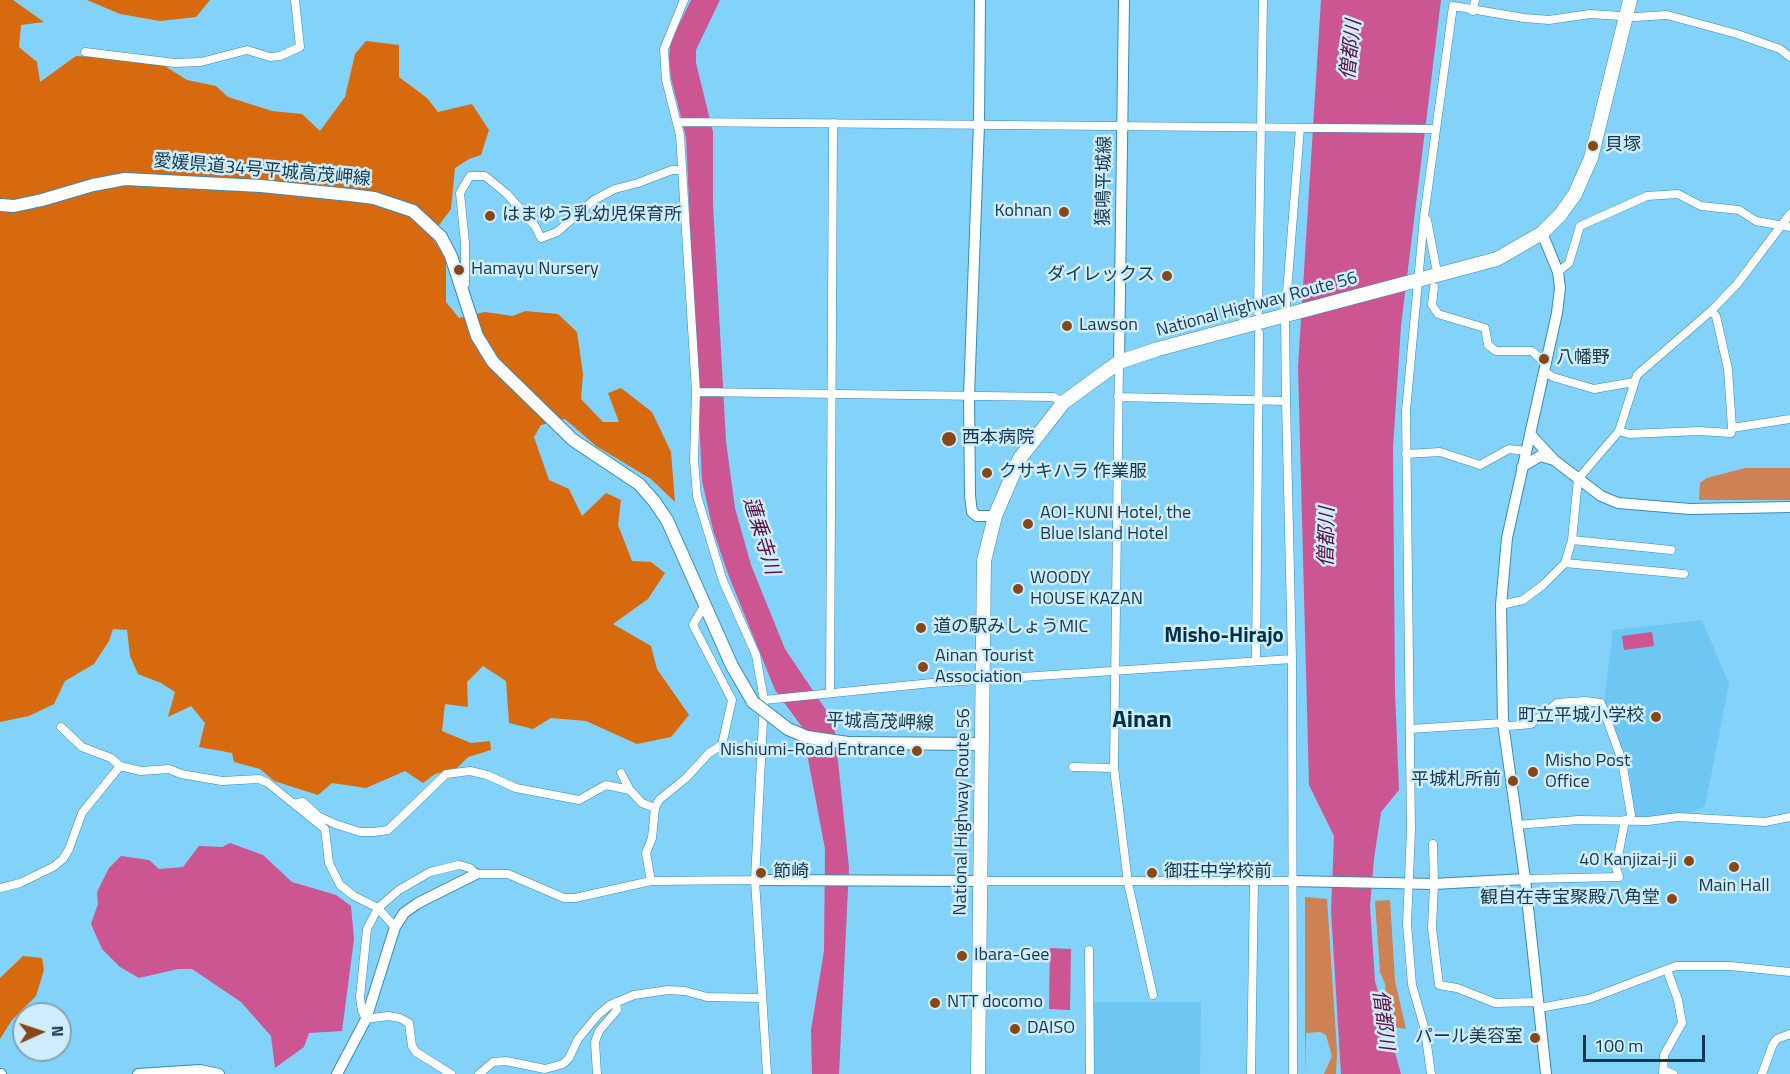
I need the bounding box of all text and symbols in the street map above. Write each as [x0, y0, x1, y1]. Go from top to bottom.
water label: 僧都川 [1337, 19, 1367, 81]
place label: 貝塚 [1605, 135, 1641, 157]
street label: 猿鳴平城線 [1093, 136, 1117, 226]
marker: 貝塚 [1586, 139, 1600, 153]
street label: 愛媛県道34号平城高茂岬線 [152, 151, 372, 191]
place label: Kohnan [995, 201, 1052, 223]
place label: はまゆう乳幼児保育所 [502, 205, 682, 227]
marker: Kohnan [1057, 205, 1071, 219]
marker: はまゆう乳幼児保育所 [483, 209, 497, 223]
place label: Hamayu Nursery [471, 259, 599, 281]
marker: Hamayu Nursery [452, 263, 466, 277]
place label: ダイレックス [1047, 265, 1155, 287]
street label: National Highway Route 56 [1154, 268, 1360, 342]
marker: ダイレックス [1160, 269, 1174, 283]
place label: Lawson [1079, 315, 1138, 337]
marker: Lawson [1060, 319, 1074, 333]
place label: 八幡野 [1556, 348, 1610, 370]
marker: 八幡野 [1537, 352, 1551, 366]
place label: 西本病院 [962, 428, 1034, 450]
marker: 西本病院 [940, 430, 958, 448]
place label: クサキハラ 作業服 [999, 462, 1147, 484]
marker: クサキハラ 作業服 [980, 466, 994, 480]
water label: 蓮乗寺川 [737, 494, 783, 578]
place label: AOI-KUNI Hotel, the Blue Island Hotel [1040, 503, 1191, 546]
water label: 僧都川 [1315, 507, 1341, 567]
marker: AOI-KUNI Hotel, the Blue Island Hotel [1021, 517, 1035, 531]
place label: WOODY HOUSE KAZAN [1030, 568, 1143, 610]
marker: WOODY HOUSE KAZAN [1011, 582, 1025, 596]
place label: 道の駅みしょうMIC [933, 617, 1088, 639]
marker: 道の駅みしょうMIC [914, 621, 928, 635]
district label: Misho-Hirajo [1164, 624, 1284, 650]
place label: Ainan Tourist Association [935, 646, 1034, 688]
marker: Ainan Tourist Association [916, 660, 930, 674]
place label: 町立平城小学校 [1518, 706, 1644, 728]
district label: Ainan [1112, 707, 1172, 735]
street label: National Highway Route 56 [950, 708, 976, 916]
street label: 平城高茂岬線 [826, 710, 934, 736]
marker: 町立平城小学校 [1649, 710, 1663, 724]
place label: Nishiumi-Road Entrance [720, 740, 905, 762]
marker: Nishiumi-Road Entrance [910, 744, 924, 758]
place label: Misho Post Office [1545, 751, 1630, 794]
marker: Misho Post Office [1526, 765, 1540, 779]
place label: 平城札所前 [1411, 770, 1501, 792]
marker: 平城札所前 [1506, 774, 1520, 788]
place label: 40 Kanjizai-ji [1579, 850, 1677, 872]
marker: 40 Kanjizai-ji [1682, 854, 1696, 868]
marker: Main Hall [1727, 860, 1741, 874]
place label: 節崎 [773, 862, 809, 884]
place label: 御荘中学校前 [1164, 862, 1272, 884]
marker: 節崎 [754, 866, 768, 880]
marker: 御荘中学校前 [1145, 866, 1159, 880]
place label: Main Hall [1698, 876, 1770, 898]
place label: 観自在寺宝聚殿八角堂 [1480, 888, 1660, 910]
marker: 観自在寺宝聚殿八角堂 [1665, 892, 1679, 906]
place label: Ibara-Gee [974, 945, 1049, 967]
marker: Ibara-Gee [955, 949, 969, 963]
water label: 僧都川 [1366, 989, 1398, 1051]
place label: NTT docomo [947, 992, 1043, 1014]
marker: NTT docomo [928, 996, 942, 1010]
north arrow [12, 1002, 72, 1062]
place label: DAISO [1027, 1018, 1075, 1040]
marker: DAISO [1008, 1022, 1022, 1036]
scale bar [1586, 1023, 1708, 1061]
text: N [46, 1025, 70, 1037]
place label: パール美容室 [1415, 1027, 1523, 1049]
marker: パール美容室 [1528, 1031, 1542, 1045]
text: 100 m [1594, 1032, 1643, 1059]

